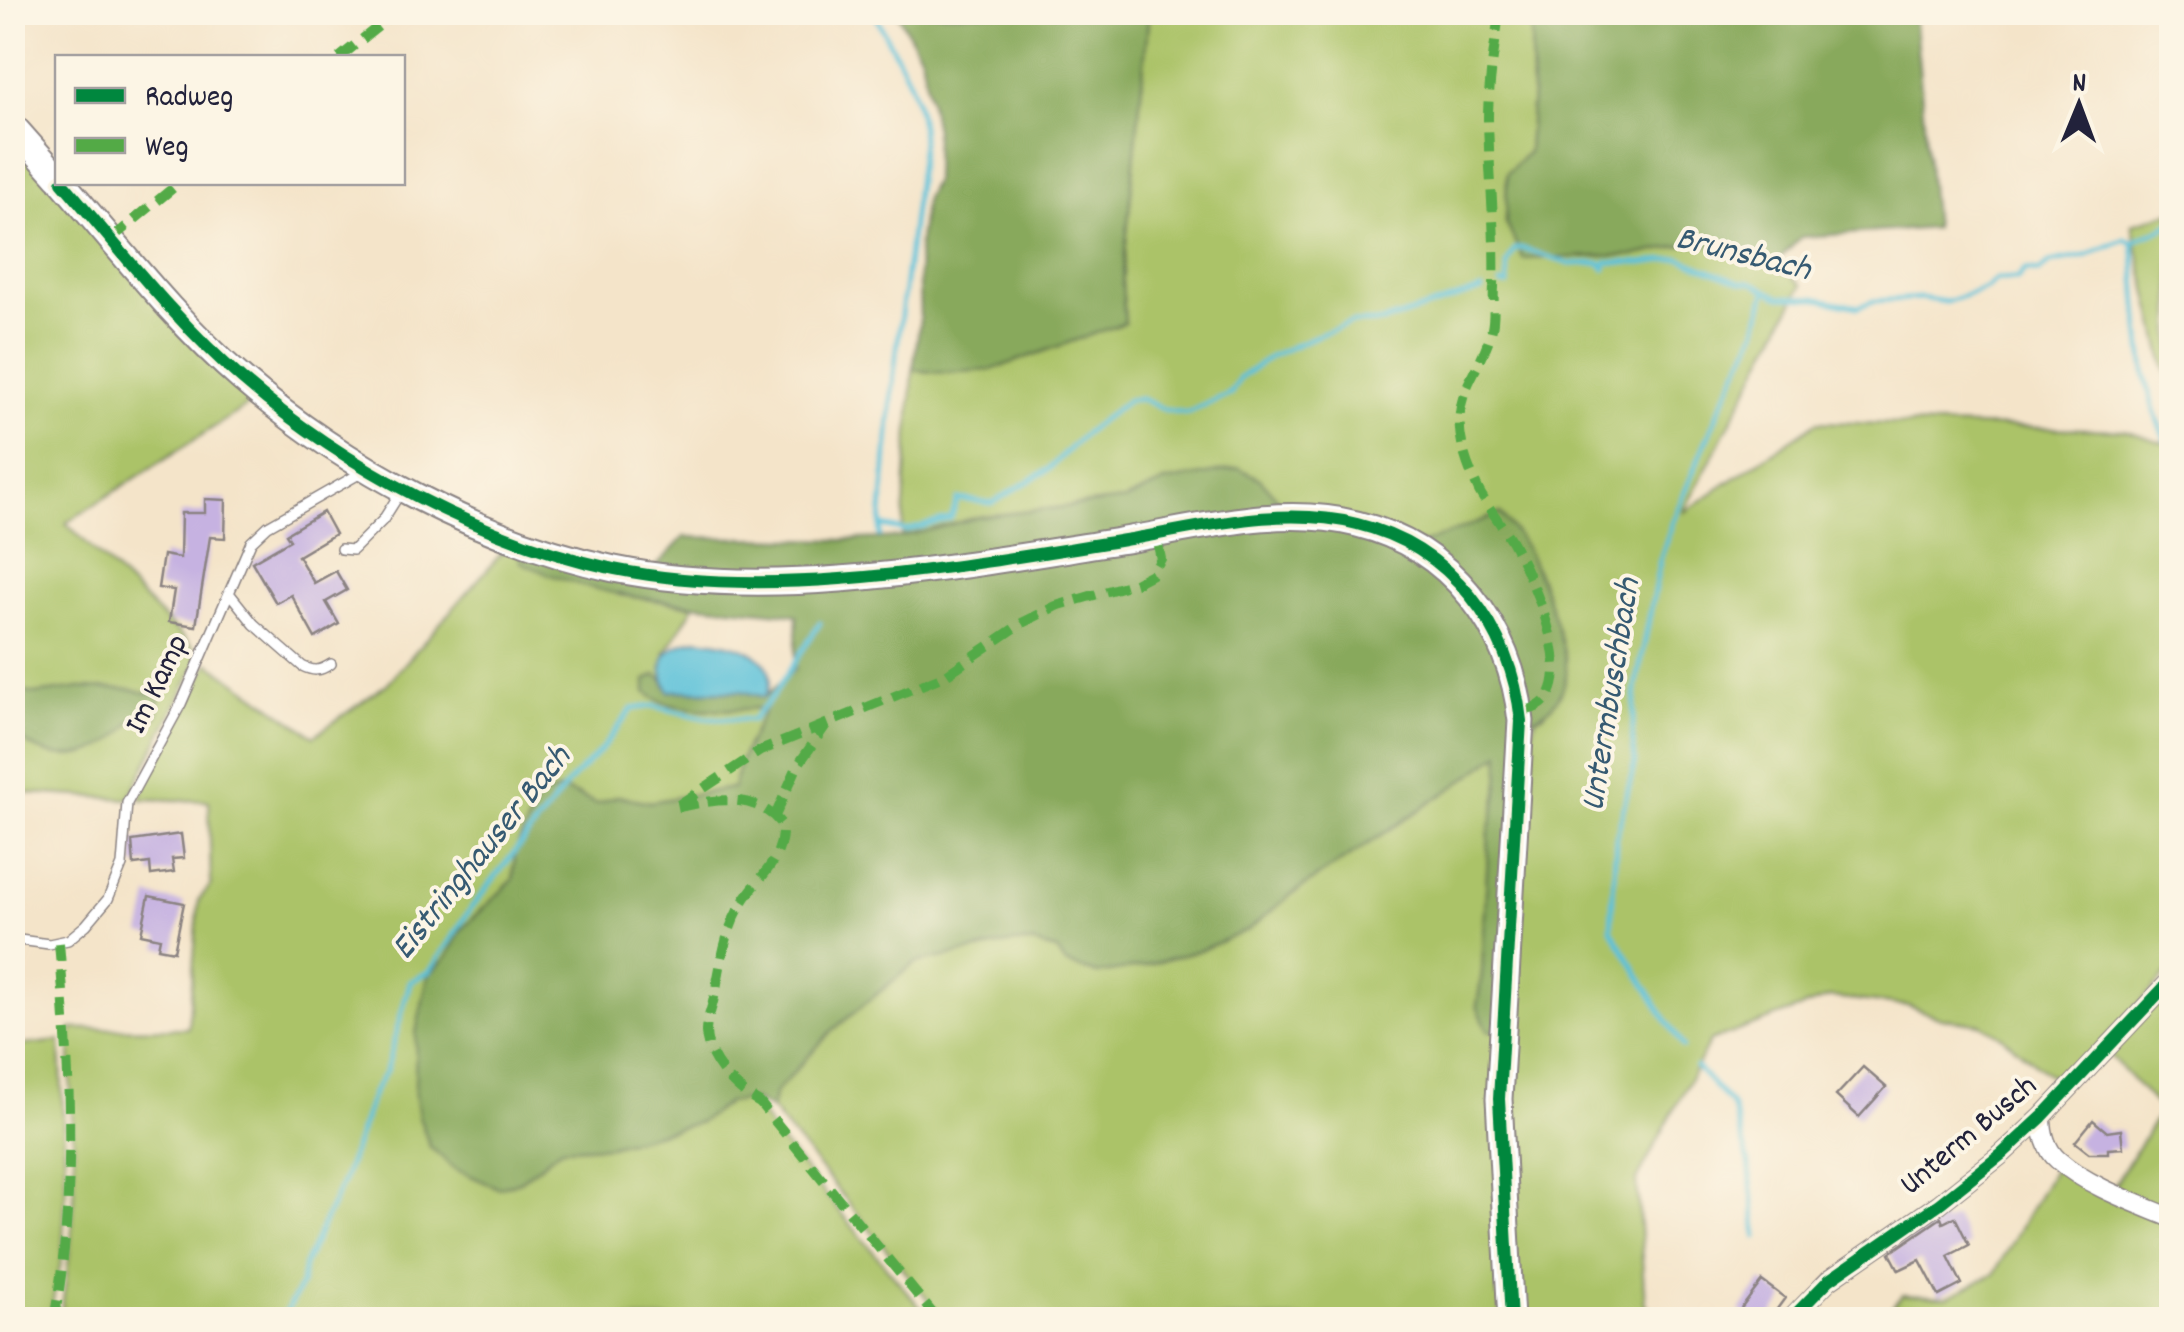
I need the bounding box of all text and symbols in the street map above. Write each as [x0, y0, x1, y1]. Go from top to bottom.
legend [55, 55, 405, 185]
north arrow [2029, 55, 2129, 155]
text: N [2072, 65, 2087, 105]
text: Radweg [145, 78, 233, 121]
text: Weg [145, 128, 189, 171]
water label: Brunsbach [1670, 215, 1817, 297]
water label: Untermbuschbach [1570, 574, 1656, 815]
street label: Im Kamp [115, 627, 203, 743]
water label: Eistringhauser Bach [381, 735, 586, 972]
street label: Unterm Busch [1891, 1066, 2049, 1208]

